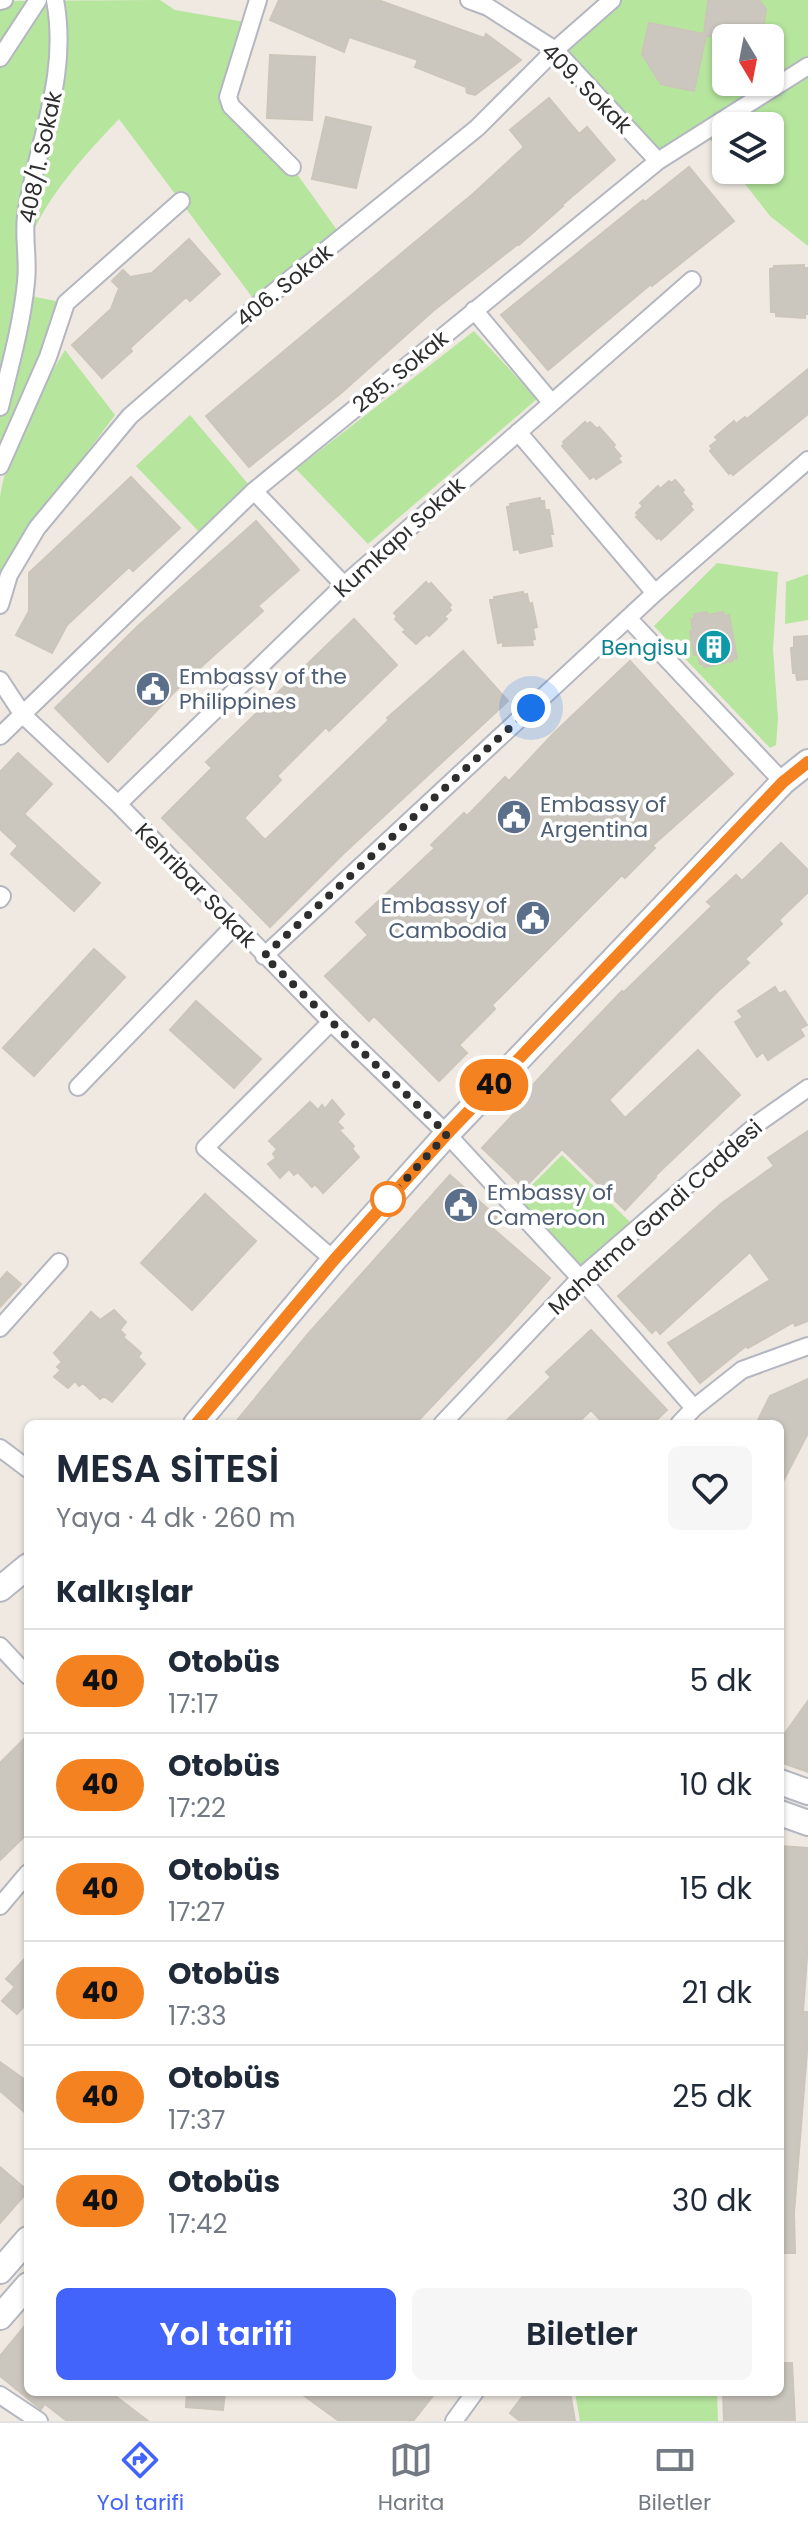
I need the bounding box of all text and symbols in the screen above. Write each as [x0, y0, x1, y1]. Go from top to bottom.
north arrow [712, 24, 784, 96]
map controls [712, 24, 784, 184]
street label: 409. Sokak [534, 36, 639, 141]
street label: 408/1. Sokak [11, 88, 70, 226]
button: layers [712, 112, 784, 184]
street label: 406. Sokak [229, 236, 340, 334]
street label: 285. Sokak [346, 323, 455, 420]
street label: Kumkapı Sokak [327, 470, 472, 605]
building icon: Bengisu [695, 628, 733, 666]
place label: Bengisu [601, 632, 688, 663]
place label: Embassy of the Philippines [179, 661, 347, 717]
public building icon: Embassy of the Philippines [134, 670, 172, 708]
your location [511, 688, 551, 728]
place label: Embassy of Argentina [540, 789, 666, 845]
public building icon: Embassy of Argentina [495, 798, 533, 836]
street label: Kehribar Sokak [128, 816, 264, 955]
place label: Embassy of Cambodia [381, 890, 507, 946]
public building icon: Embassy of Cambodia [514, 899, 552, 937]
line badge: 40 [458, 1059, 530, 1111]
text: 40 [475, 1065, 513, 1104]
street label: Mahatma Gandi Caddesi [541, 1113, 769, 1322]
place label: Embassy of Cameroon [487, 1177, 613, 1233]
unlabelled marker [371, 1182, 405, 1216]
public building icon: Embassy of Cameroon [442, 1186, 480, 1224]
text: MESA SİTESİ [56, 1442, 279, 1495]
button: heart [668, 1446, 752, 1530]
text: Yaya · 4 dk · 260 m [56, 1500, 296, 1536]
text: Kalkışlar [56, 1570, 193, 1613]
text: Otobüs [168, 1640, 280, 1683]
text: 5 dk [689, 1659, 752, 1702]
text: 40 [81, 1661, 119, 1700]
text: 17:17 [168, 1686, 219, 1722]
text: Otobüs [168, 1744, 280, 1787]
text: 10 dk [680, 1763, 752, 1806]
text: 40 [81, 1765, 119, 1804]
text: 17:22 [168, 1790, 226, 1826]
text: Otobüs [168, 1848, 280, 1891]
text: 15 dk [680, 1867, 752, 1910]
text: 40 [81, 1869, 119, 1908]
text: 17:27 [168, 1894, 225, 1930]
text: Otobüs [168, 1952, 280, 1995]
text: 21 dk [681, 1971, 752, 2014]
text: 40 [81, 1973, 119, 2012]
text: 17:33 [168, 1998, 227, 2034]
text: Otobüs [168, 2056, 280, 2099]
text: 25 dk [672, 2075, 752, 2118]
text: 40 [81, 2077, 119, 2116]
text: 17:37 [168, 2102, 226, 2138]
text: Otobüs [168, 2160, 280, 2203]
text: 30 dk [672, 2179, 752, 2222]
text: 40 [81, 2181, 119, 2220]
text: 17:42 [168, 2206, 227, 2242]
button: Yol tarifi [56, 2288, 396, 2380]
button: Biletler [412, 2288, 752, 2380]
tab: Yol tarifi [97, 2438, 184, 2519]
tab: Harita [378, 2438, 444, 2519]
tab: Biletler [638, 2438, 711, 2519]

